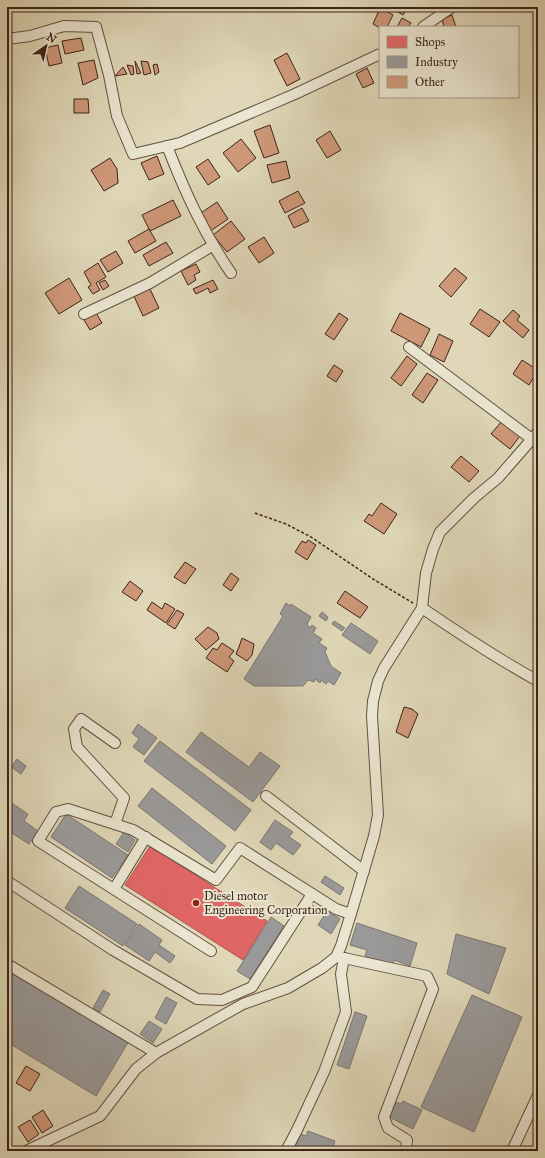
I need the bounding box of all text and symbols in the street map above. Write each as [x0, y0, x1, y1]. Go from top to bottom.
north arrow [26, 26, 66, 66]
legend [379, 26, 519, 98]
text: N [44, 30, 59, 46]
text: Shops [415, 35, 445, 49]
text: Industry [415, 55, 458, 69]
text: Other [415, 75, 445, 89]
place label: Diesel motor Engineering Corporation [204, 889, 328, 918]
marker: Diesel motor Engineering Corporation [191, 898, 201, 908]

